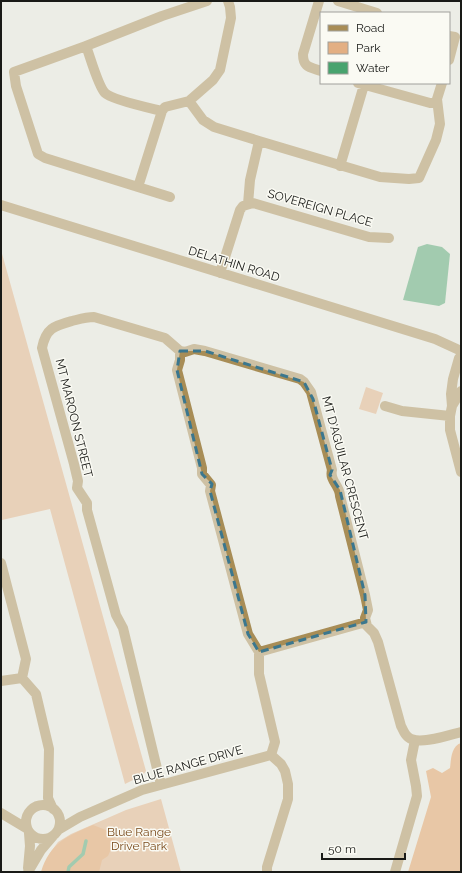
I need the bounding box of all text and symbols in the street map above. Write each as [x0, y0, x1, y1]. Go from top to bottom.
legend [320, 12, 450, 84]
text: Road [356, 21, 385, 35]
text: Park [356, 41, 381, 55]
text: Water [356, 61, 390, 75]
street label: SOVEREIGN PLACE [266, 186, 374, 230]
street label: DELATHIN ROAD [187, 243, 282, 285]
street label: MT MAROON STREET [52, 357, 96, 479]
street label: MT D'AGUILAR CRESCENT [319, 395, 371, 542]
street label: BLUE RANGE DRIVE [132, 743, 244, 787]
park label: Blue Range Drive Park [107, 825, 171, 853]
scale bar [322, 835, 405, 861]
text: 50 m [328, 842, 356, 856]

